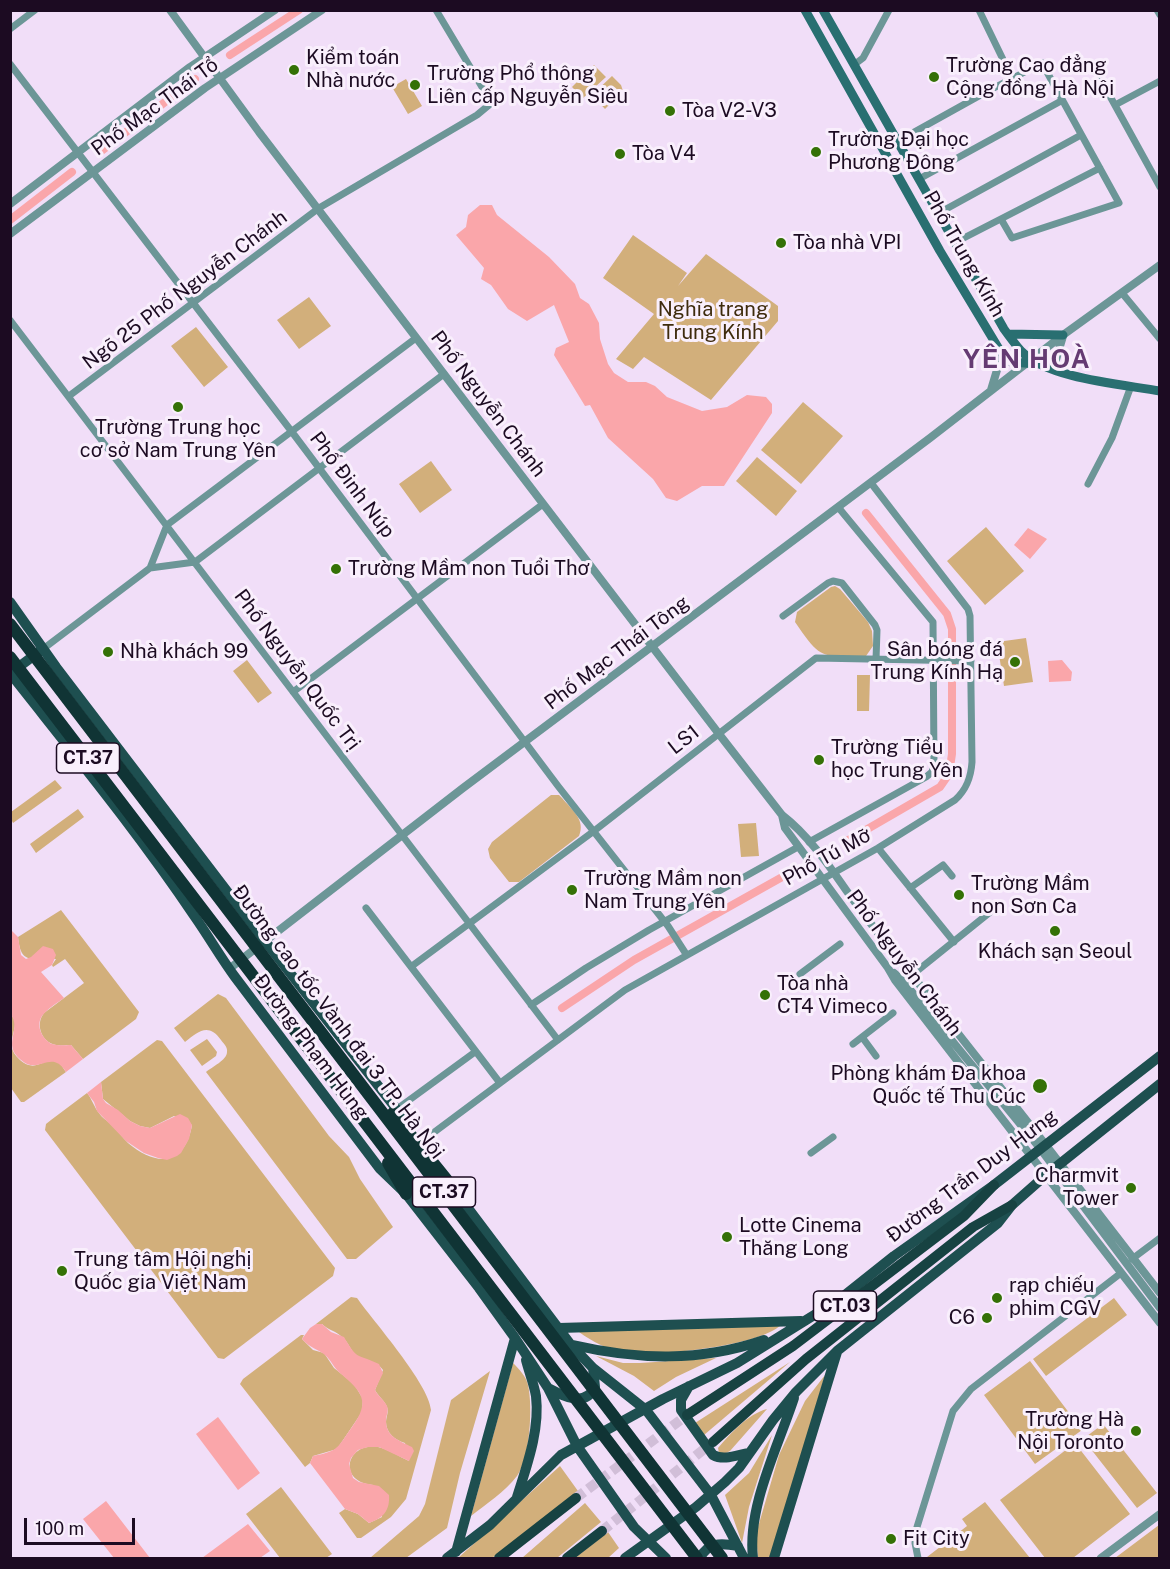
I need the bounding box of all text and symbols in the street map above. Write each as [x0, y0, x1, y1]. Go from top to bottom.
place label: Kiểm toán Nhà nước [306, 46, 399, 93]
street label: Phố Mạc Thái Tổ [87, 53, 223, 161]
place label: Trường Cao đẳng Cộng đồng Hà Nội [946, 54, 1114, 101]
place label: Trường Phổ thông Liên cấp Nguyễn Siêu [427, 62, 628, 109]
marker: Kiểm toán Nhà nước [287, 63, 301, 77]
marker: Trường Cao đẳng Cộng đồng Hà Nội [927, 70, 941, 84]
marker: Trường Phổ thông Liên cấp Nguyễn Siêu [408, 78, 422, 92]
place label: Tòa V2-V3 [682, 99, 777, 123]
marker: Tòa V2-V3 [663, 104, 677, 118]
place label: Trường Đại học Phương Đông [828, 128, 969, 175]
place label: Tòa V4 [632, 142, 696, 166]
marker: Trường Đại học Phương Đông [809, 145, 823, 159]
marker: Tòa V4 [613, 147, 627, 161]
street label: Phố Trung Kính [918, 187, 1010, 321]
street label: Ngõ 25 Phố Nguyễn Chánh [78, 205, 292, 375]
place label: Tòa nhà VPI [793, 231, 901, 255]
marker: Tòa nhà VPI [774, 236, 788, 250]
park label: Nghĩa trang Trung Kính [658, 298, 768, 345]
street label: Phố Nguyễn Chánh [425, 326, 551, 482]
district label: YÊN HOÀ [963, 344, 1091, 376]
marker: Trường Trung học cơ sở Nam Trung Yên [171, 400, 185, 414]
place label: Trường Trung học cơ sở Nam Trung Yên [80, 416, 276, 463]
street label: Phố Đinh Núp [304, 427, 400, 543]
place label: Trường Mầm non Tuổi Thơ [348, 557, 590, 581]
marker: Trường Mầm non Tuổi Thơ [329, 562, 343, 576]
street label: Phố Nguyễn Quốc Trị [229, 585, 365, 755]
street label: Phố Mạc Thái Tông [540, 591, 694, 715]
place label: Sân bóng đá Trung Kính Hạ [871, 638, 1003, 685]
place label: Nhà khách 99 [120, 640, 248, 664]
marker: Nhà khách 99 [101, 645, 115, 659]
marker: Sân bóng đá Trung Kính Hạ [1008, 655, 1022, 669]
street label: LS1 [663, 720, 705, 760]
place label: Trường Tiểu học Trung Yên [831, 736, 963, 783]
road number: CT.37 [56, 743, 119, 773]
marker: Trường Tiểu học Trung Yên [812, 753, 826, 767]
street label: Phố Tú Mỡ [779, 823, 875, 891]
place label: Trường Mầm non Nam Trung Yên [584, 867, 742, 914]
place label: Trường Mầm non Sơn Ca [971, 872, 1090, 919]
street label: Đường cao tốc Vành đai 3 TP. Hà Nội [227, 880, 449, 1164]
marker: Trường Mầm non Nam Trung Yên [565, 883, 579, 897]
street label: Phố Nguyễn Chánh [841, 885, 967, 1041]
marker: Trường Mầm non Sơn Ca [952, 888, 966, 902]
marker: Khách sạn Seoul [1048, 924, 1062, 938]
place label: Khách sạn Seoul [978, 940, 1132, 964]
street label: Đường Phạm Hùng [248, 969, 374, 1125]
place label: Tòa nhà CT4 Vimeco [777, 972, 888, 1019]
marker: Tòa nhà CT4 Vimeco [758, 988, 772, 1002]
place label: Phòng khám Đa khoa Quốc tế Thu Cúc [831, 1062, 1026, 1109]
marker: Phòng khám Đa khoa Quốc tế Thu Cúc [1031, 1077, 1049, 1095]
street label: Đường Trần Duy Hưng [882, 1104, 1062, 1248]
place label: Charmvit Tower [1035, 1164, 1119, 1211]
road number: CT.37 [412, 1177, 476, 1207]
marker: Charmvit Tower [1124, 1181, 1138, 1195]
place label: Lotte Cinema Thăng Long [739, 1214, 862, 1261]
marker: Lotte Cinema Thăng Long [720, 1230, 734, 1244]
place label: Trung tâm Hội nghị Quốc gia Việt Nam [74, 1248, 251, 1295]
marker: Trung tâm Hội nghị Quốc gia Việt Nam [55, 1264, 69, 1278]
place label: rạp chiếu phim CGV [1009, 1274, 1101, 1321]
road number: CT.03 [814, 1291, 876, 1321]
marker: rạp chiếu phim CGV [990, 1291, 1004, 1305]
place label: C6 [949, 1306, 975, 1330]
marker: C6 [980, 1311, 994, 1325]
place label: Trường Hà Nội Toronto [1017, 1408, 1124, 1455]
marker: Trường Hà Nội Toronto [1129, 1424, 1143, 1438]
scale bar [27, 1506, 138, 1544]
text: 100 m [35, 1518, 84, 1539]
place label: Fit City [903, 1527, 970, 1551]
marker: Fit City [884, 1532, 898, 1546]

